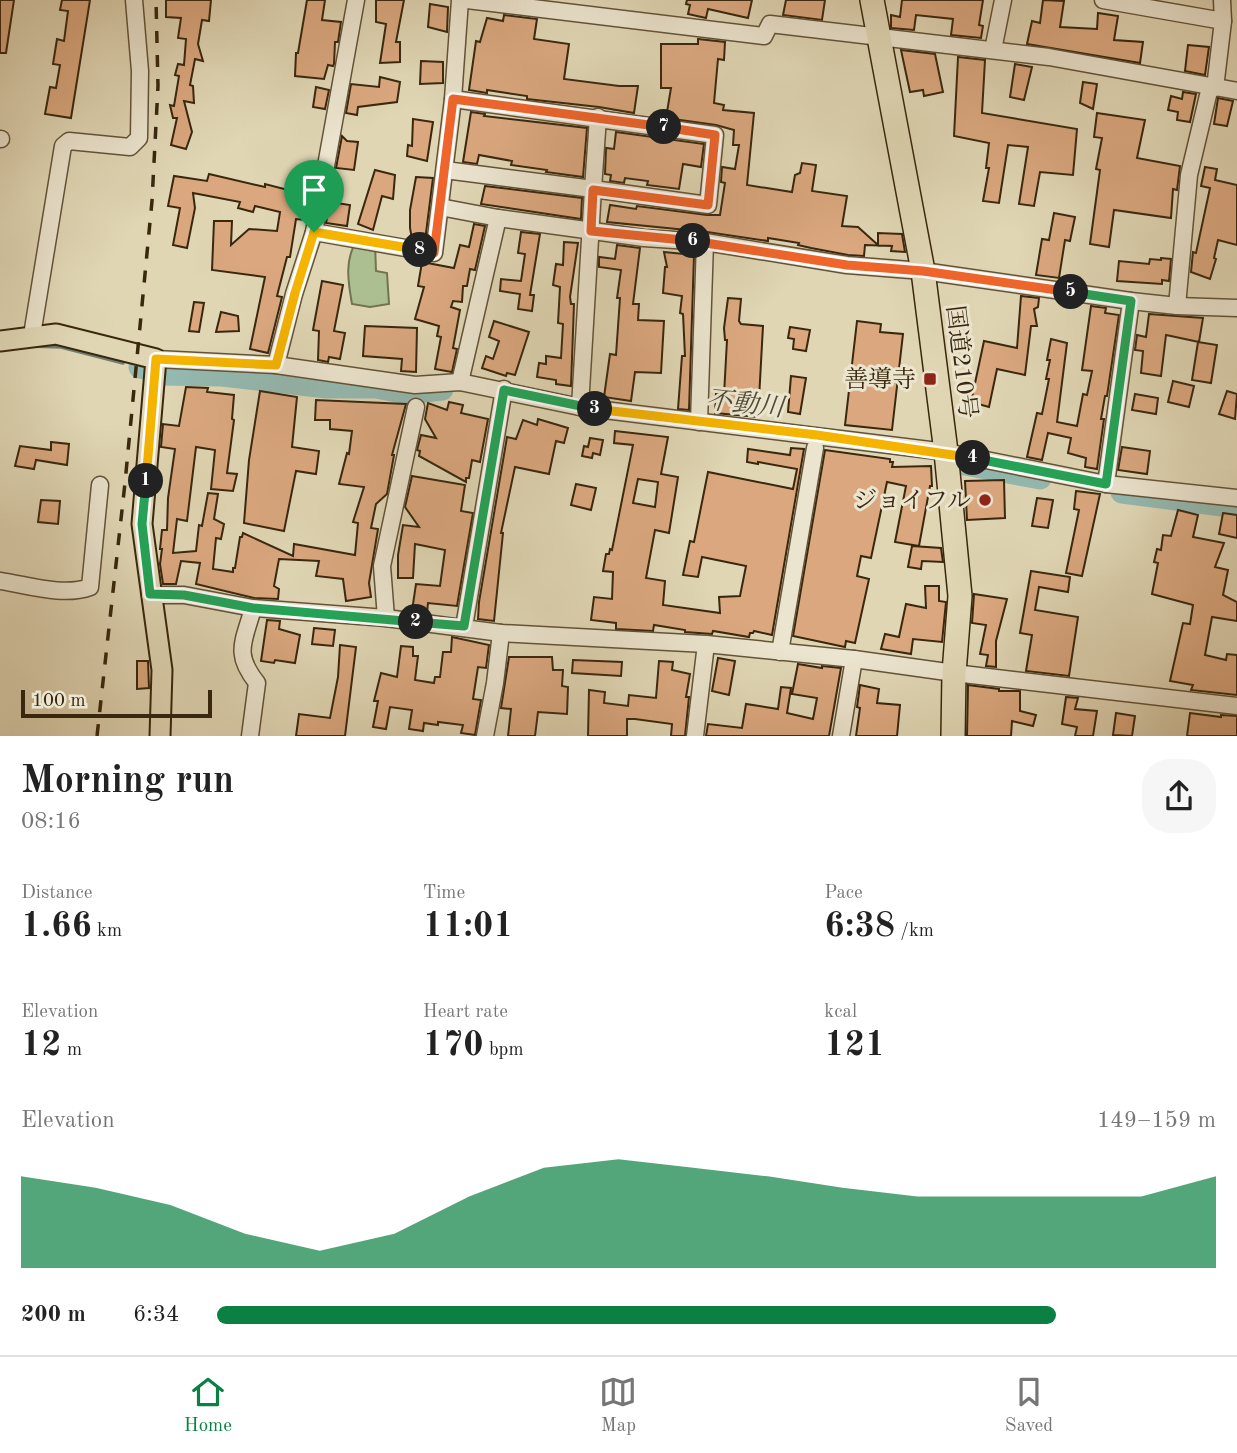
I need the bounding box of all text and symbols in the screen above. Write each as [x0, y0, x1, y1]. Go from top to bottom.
pin: 7 [646, 110, 682, 144]
text: 7 [658, 117, 669, 136]
pin [284, 160, 344, 232]
icon: arrive [295, 171, 333, 209]
pin: 6 [676, 224, 710, 258]
text: 6 [687, 231, 698, 250]
pin: 8 [402, 232, 438, 268]
text: 8 [414, 240, 425, 259]
pin: 5 [1054, 274, 1088, 310]
text: 5 [1065, 282, 1076, 301]
street label: 国道210号 [941, 304, 982, 420]
place label: 善導寺 [844, 366, 916, 393]
marker: 善導寺 [922, 371, 938, 387]
water label: 不動川 [705, 386, 788, 422]
pin: 3 [578, 392, 612, 426]
text: 3 [589, 399, 600, 418]
pin: 4 [956, 440, 990, 476]
text: 4 [967, 448, 978, 467]
pin: 1 [128, 463, 164, 498]
text: 1 [140, 471, 151, 490]
place label: ジョイフル [853, 488, 971, 514]
marker: ジョイフル [977, 492, 993, 508]
pin: 2 [398, 604, 434, 640]
text: 2 [410, 612, 421, 631]
scale bar [21, 687, 212, 718]
text: 100 m [32, 692, 85, 711]
button: share [1142, 759, 1216, 833]
text: Morning run [21, 763, 234, 801]
text: 08:16 [21, 810, 81, 833]
text: Distance [21, 884, 93, 903]
text: Time [423, 884, 465, 903]
text: Pace [824, 884, 863, 903]
text: 1.66 [21, 909, 92, 944]
text: 11:01 [423, 909, 514, 944]
text: 6:38 [824, 909, 895, 944]
text: km [92, 922, 122, 941]
text: /km [895, 922, 934, 941]
text: Elevation [21, 1003, 98, 1022]
text: Heart rate [423, 1003, 508, 1022]
text: kcal [824, 1003, 857, 1022]
text: 12 [21, 1028, 62, 1063]
text: 170 [423, 1028, 484, 1063]
text: 121 [824, 1028, 885, 1063]
text: m [62, 1041, 82, 1060]
text: bpm [484, 1041, 524, 1060]
text: Elevation [21, 1109, 115, 1132]
text: 149–159 m [1097, 1109, 1216, 1132]
text: 200 m [21, 1303, 86, 1326]
text: 6:34 [133, 1303, 179, 1326]
tab: Home [184, 1373, 232, 1438]
tab: Map [599, 1373, 637, 1438]
tab: Saved [1005, 1373, 1053, 1438]

